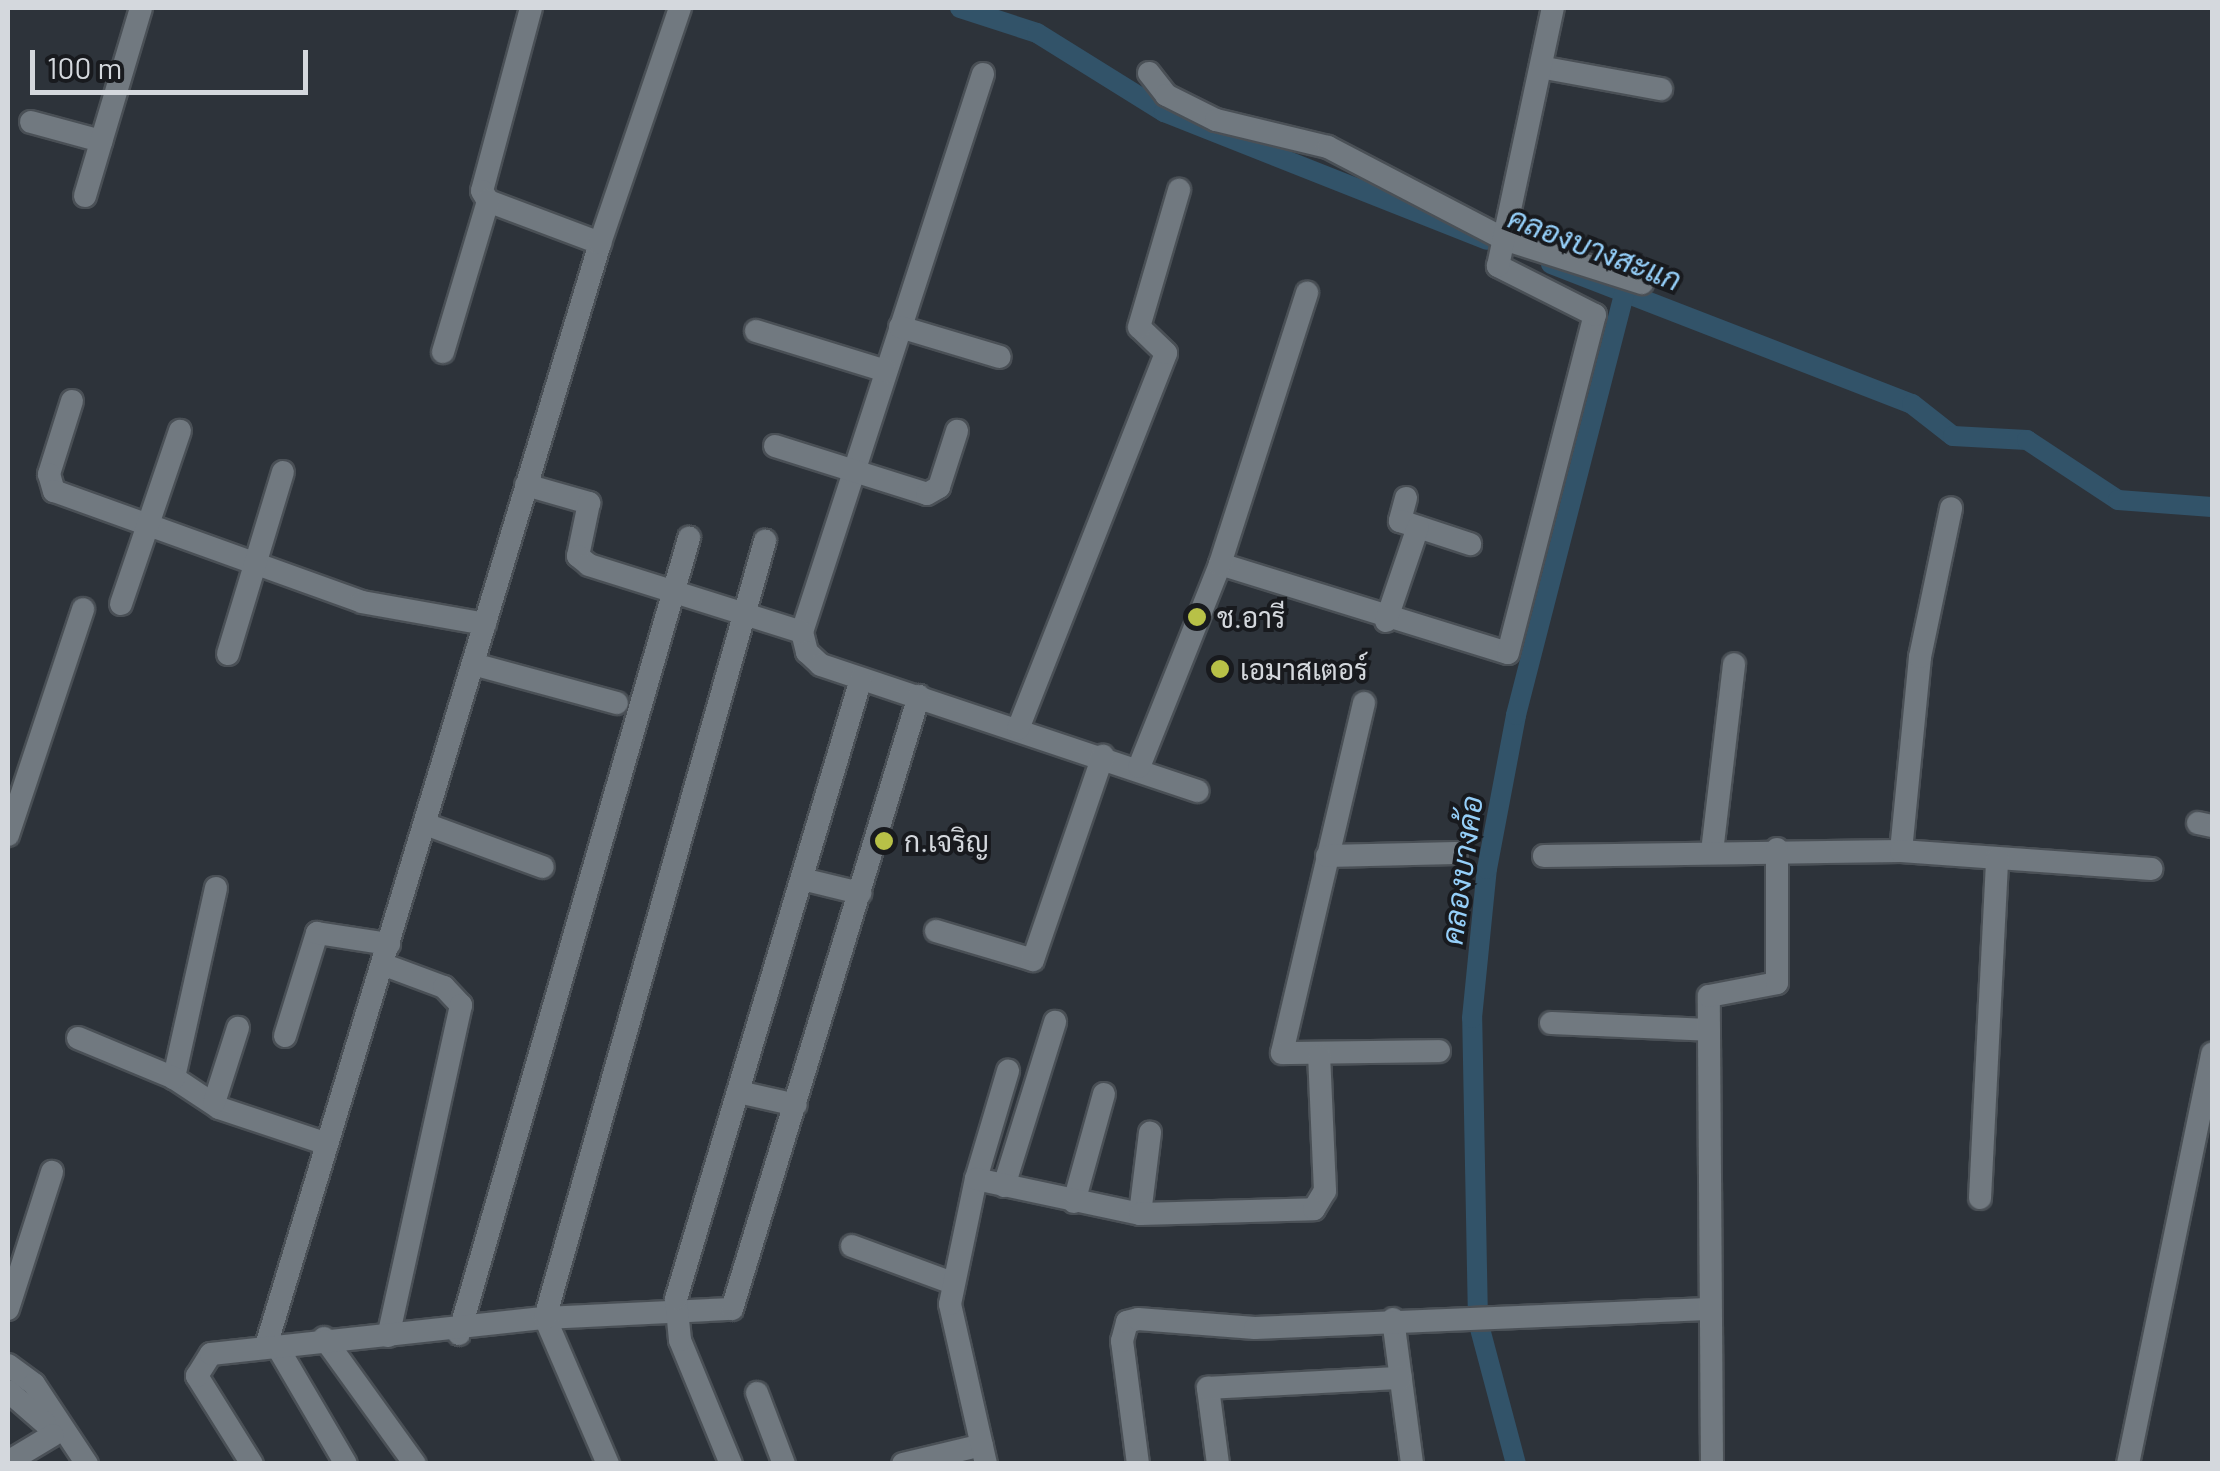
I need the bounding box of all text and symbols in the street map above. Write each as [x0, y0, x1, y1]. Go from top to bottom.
scale bar [35, 30, 312, 92]
text: 100 m [47, 49, 122, 85]
water label: คลองบางสะแก [1503, 199, 1687, 297]
place label: ช.อารี [1217, 600, 1285, 634]
marker: ช.อารี [1186, 606, 1208, 628]
place label: เอมาสเตอร์ [1240, 652, 1368, 686]
marker: เอมาสเตอร์ [1209, 658, 1231, 680]
water label: คลองบางค้อ [1433, 793, 1489, 947]
place label: ก.เจริญ [904, 824, 989, 858]
marker: ก.เจริญ [873, 830, 895, 852]

